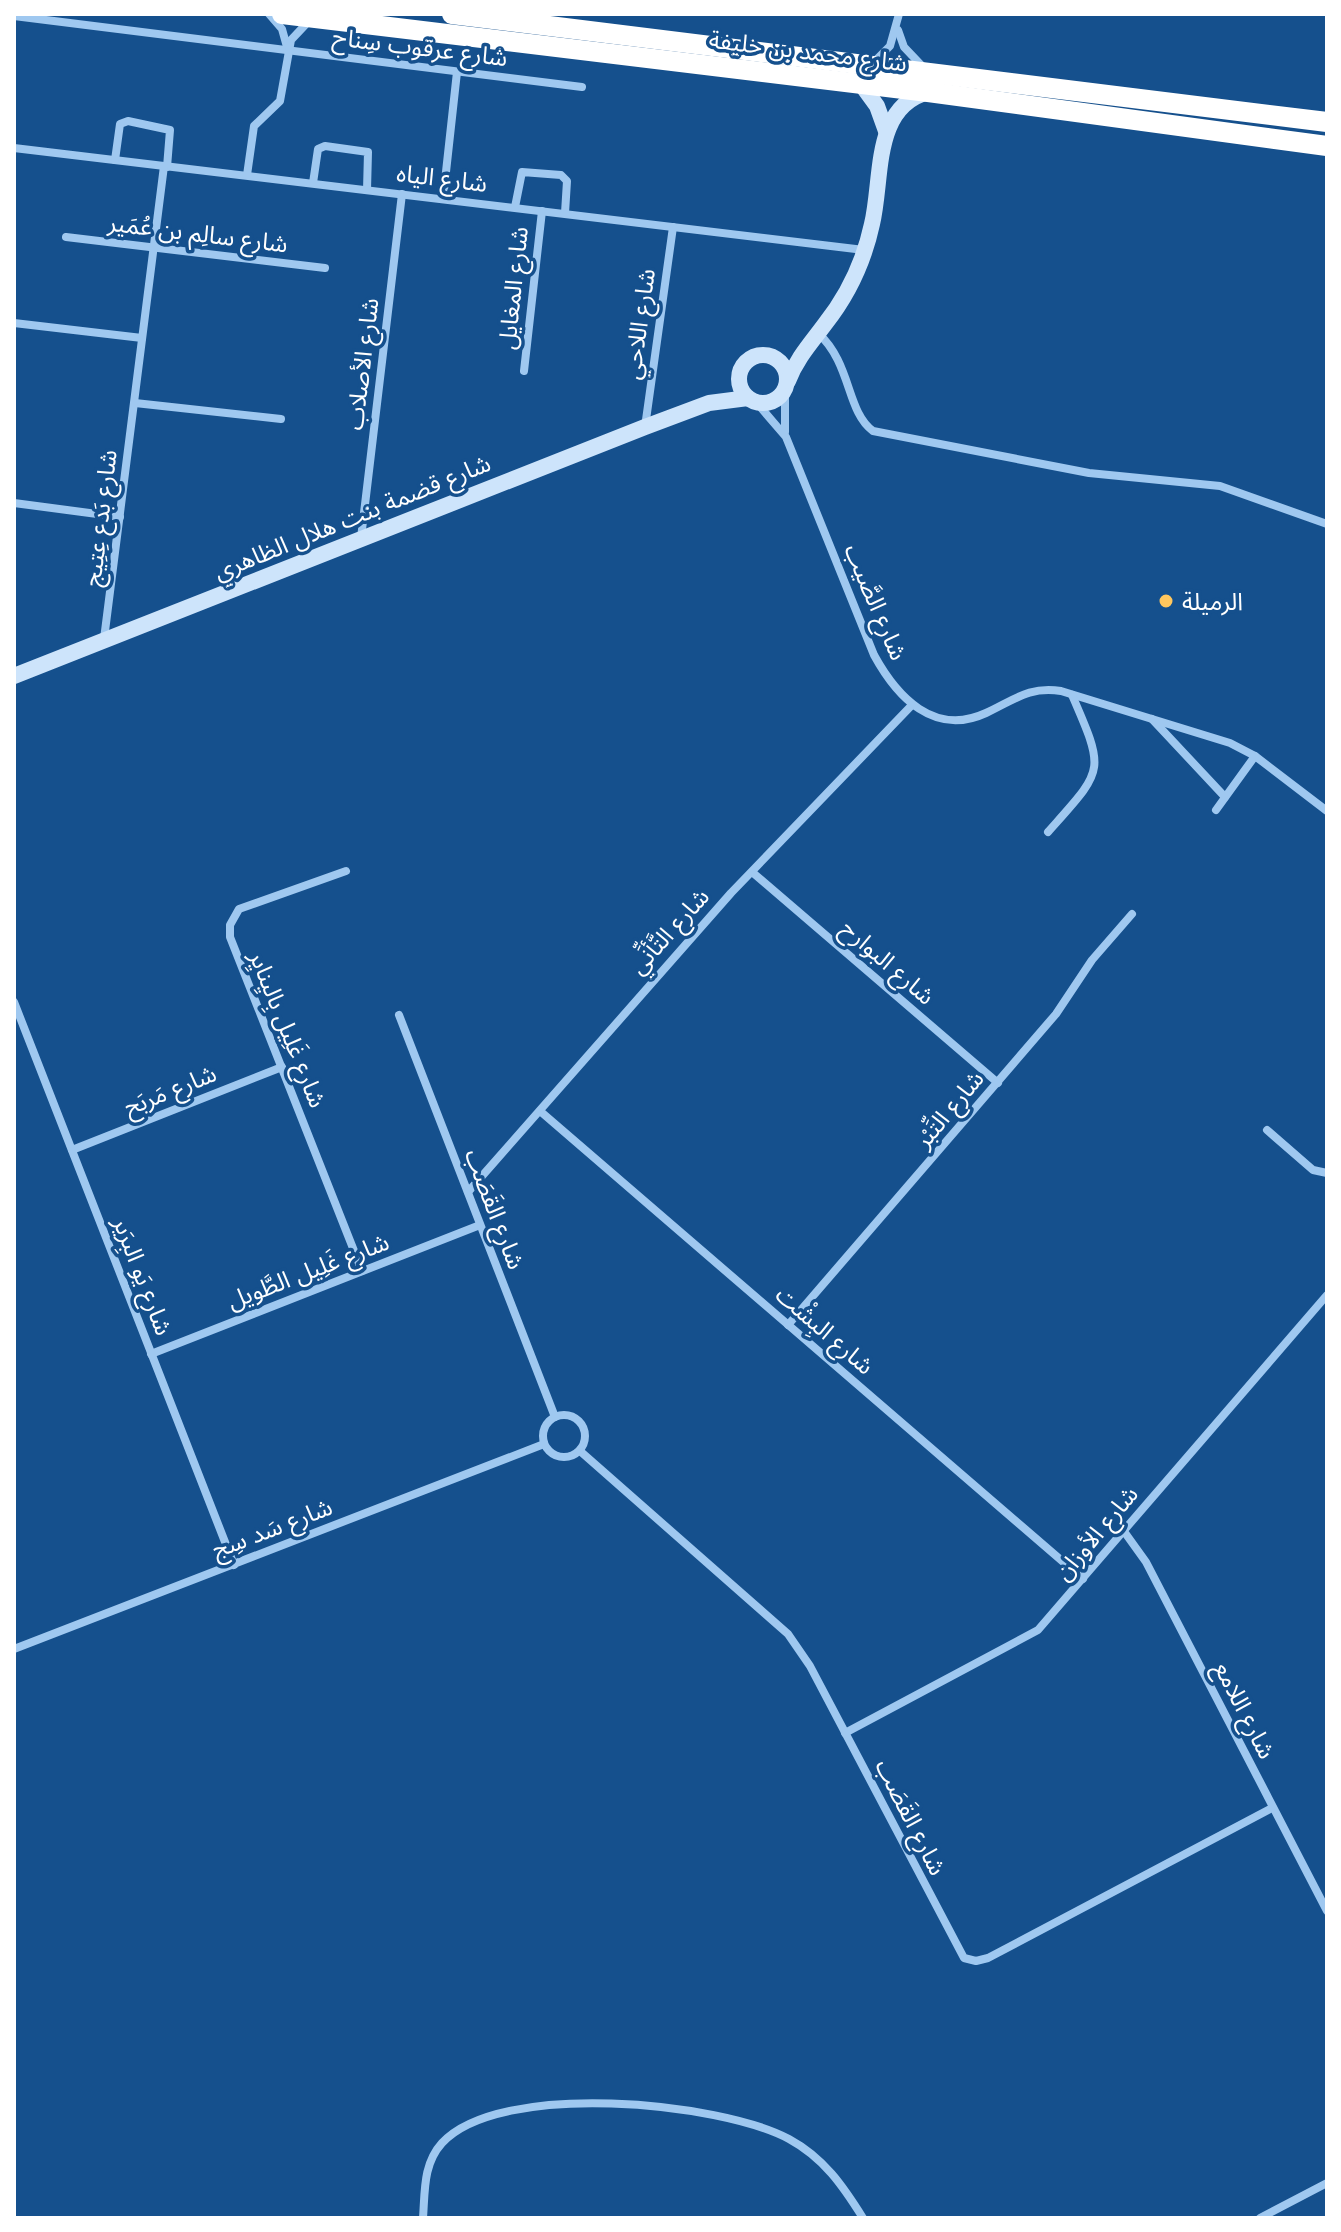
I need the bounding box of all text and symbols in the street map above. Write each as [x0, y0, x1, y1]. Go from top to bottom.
street label: شارع عرقوب سِناح [330, 22, 509, 75]
street label: شارع محمد بن خليفة [707, 24, 909, 81]
street label: شارع الياه [395, 158, 489, 201]
street label: شارع سالِم بن عُمَير [105, 207, 290, 261]
street label: شارع المغايل [492, 225, 537, 351]
street label: شارع اللاحي [617, 267, 666, 382]
street label: شارع الأصلاب [339, 296, 387, 432]
street label: شارع بَدع عِتِيج [77, 448, 126, 588]
street label: شارع قضمة بنت هلال الظاهري [209, 448, 496, 590]
street label: شارع الصَّيب [836, 540, 913, 666]
place label: الرميلة [1182, 587, 1243, 616]
marker: الرميلة [1157, 592, 1175, 610]
street label: شارع التَّأنِّي [619, 879, 718, 983]
street label: شارع البوارح [833, 913, 941, 1013]
street label: شارع غَلِيل بِاليِنايِر [240, 945, 333, 1113]
street label: شارع مَربَح [120, 1058, 222, 1124]
street label: شارع التِّبْر [906, 1063, 992, 1156]
street label: شارع القَصَب [456, 1145, 531, 1274]
street label: شارع يَو البِرَير [103, 1212, 179, 1341]
street label: شارع غَلِيل الطَّويل [223, 1227, 394, 1318]
street label: شارع البِشْت [768, 1278, 881, 1383]
street label: شارع الأوزان [1048, 1480, 1146, 1588]
street label: شارع سَد سِج [208, 1492, 337, 1567]
street label: شارع اللامع [1206, 1657, 1282, 1765]
street label: شارع القَصَب [867, 1754, 953, 1881]

